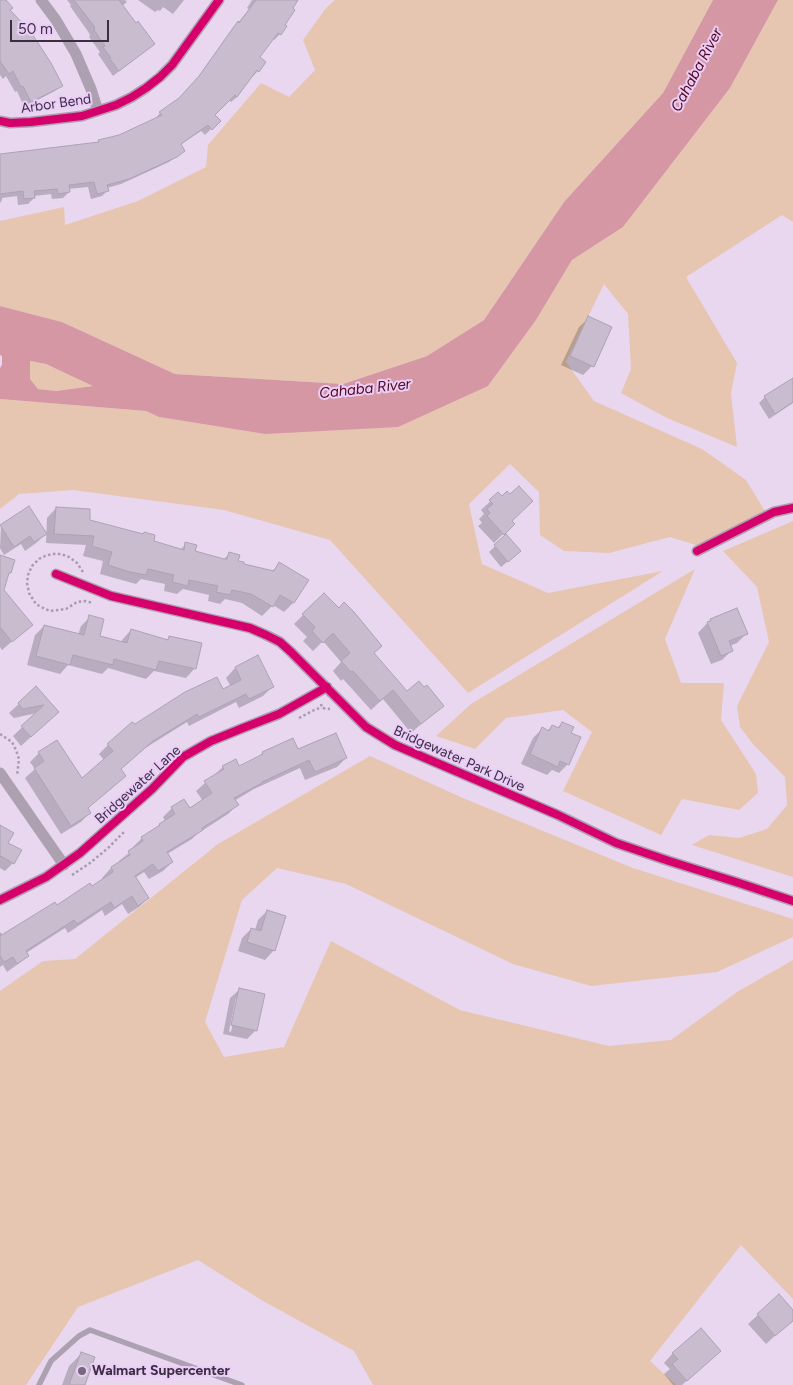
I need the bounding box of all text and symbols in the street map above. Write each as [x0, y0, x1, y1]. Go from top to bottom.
scale bar [12, 10, 111, 42]
text: 50 m [18, 20, 53, 38]
water label: Cahaba River [667, 25, 727, 115]
street label: Arbor Bend [20, 91, 92, 117]
water label: Cahaba River [318, 375, 412, 403]
street label: Bridgewater Park Drive [391, 722, 527, 796]
street label: Bridgewater Lane [92, 742, 184, 828]
place label: Walmart Supercenter [92, 1363, 230, 1379]
marker: Walmart Supercenter [76, 1365, 88, 1377]

